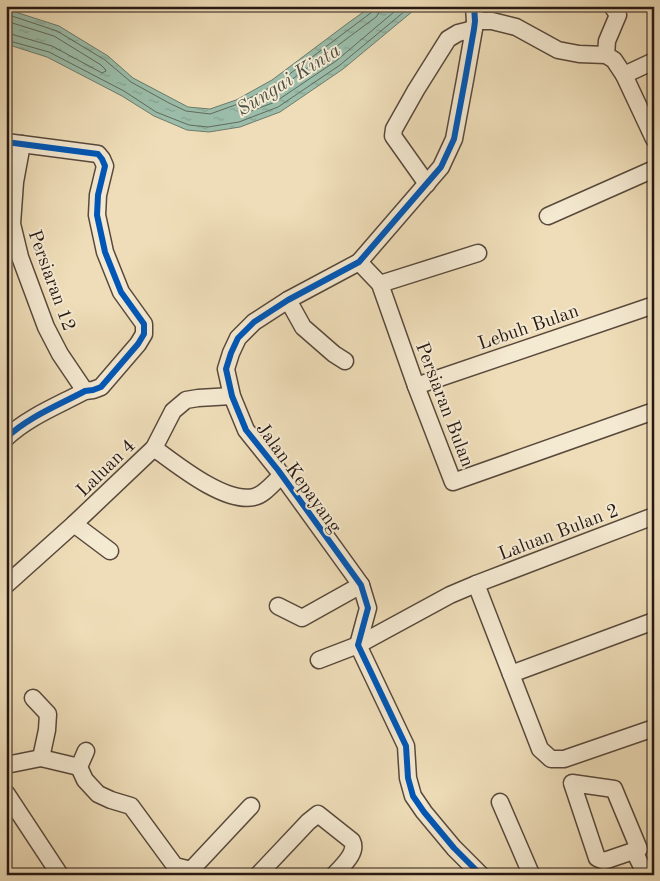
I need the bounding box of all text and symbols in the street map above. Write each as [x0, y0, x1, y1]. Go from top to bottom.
water label: Sungai Kinta [234, 41, 345, 121]
street label: Persiaran 12 [24, 228, 78, 334]
street label: Lebuh Bulan [476, 302, 582, 354]
street label: Persiaran Bulan [411, 340, 476, 470]
street label: Jalan Kepayang [252, 420, 345, 538]
street label: Laluan 4 [74, 436, 140, 501]
street label: Laluan Bulan 2 [496, 502, 621, 565]

